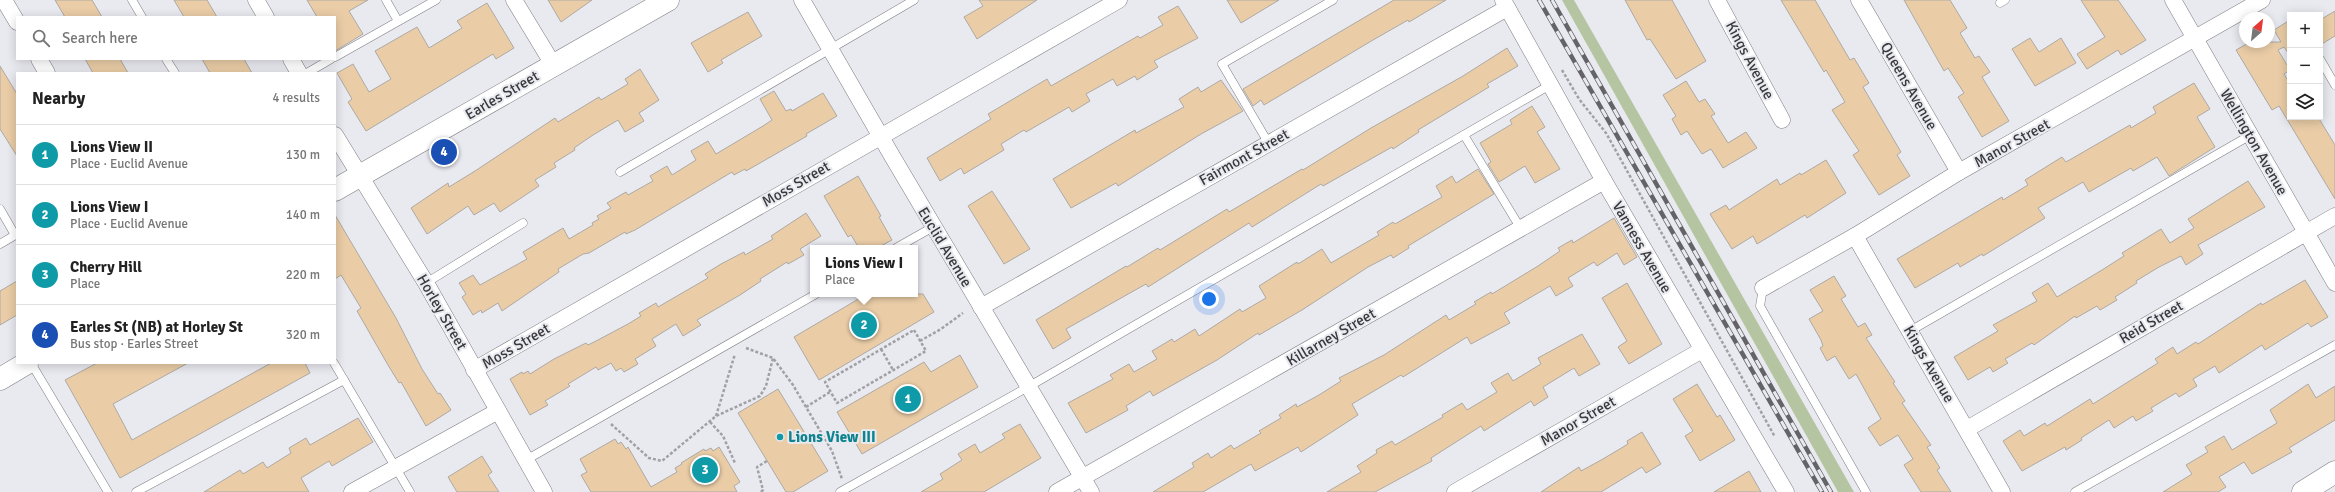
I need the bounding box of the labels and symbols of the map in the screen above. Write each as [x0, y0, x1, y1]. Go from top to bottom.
north arrow [2239, 12, 2275, 48]
street label: Kings Avenue [1722, 18, 1778, 102]
street label: Queens Avenue [1877, 39, 1941, 133]
street label: Earles Street [462, 67, 542, 123]
street label: Wellington Avenue [2216, 86, 2292, 198]
street label: Manor Street [1971, 115, 2053, 171]
street label: Fairmont Street [1196, 125, 1292, 189]
pin: 4 [431, 137, 457, 167]
street label: Moss Street [759, 157, 833, 211]
street label: Vanness Avenue [1608, 198, 1676, 296]
street label: Euclid Avenue [914, 204, 976, 290]
street label: Horley Street [413, 271, 471, 353]
your location [1199, 289, 1219, 309]
street label: Reid Street [2116, 297, 2186, 347]
street label: Killarney Street [1283, 304, 1379, 370]
pin: 2 [851, 310, 877, 340]
street label: Moss Street [479, 319, 553, 373]
street label: Kings Avenue [1900, 322, 1958, 406]
pin: 1 [895, 384, 921, 414]
street label: Manor Street [1537, 392, 1619, 450]
place label: Lions View III [788, 428, 876, 446]
marker: Lions View III [775, 432, 785, 442]
pin: 3 [692, 455, 718, 485]

